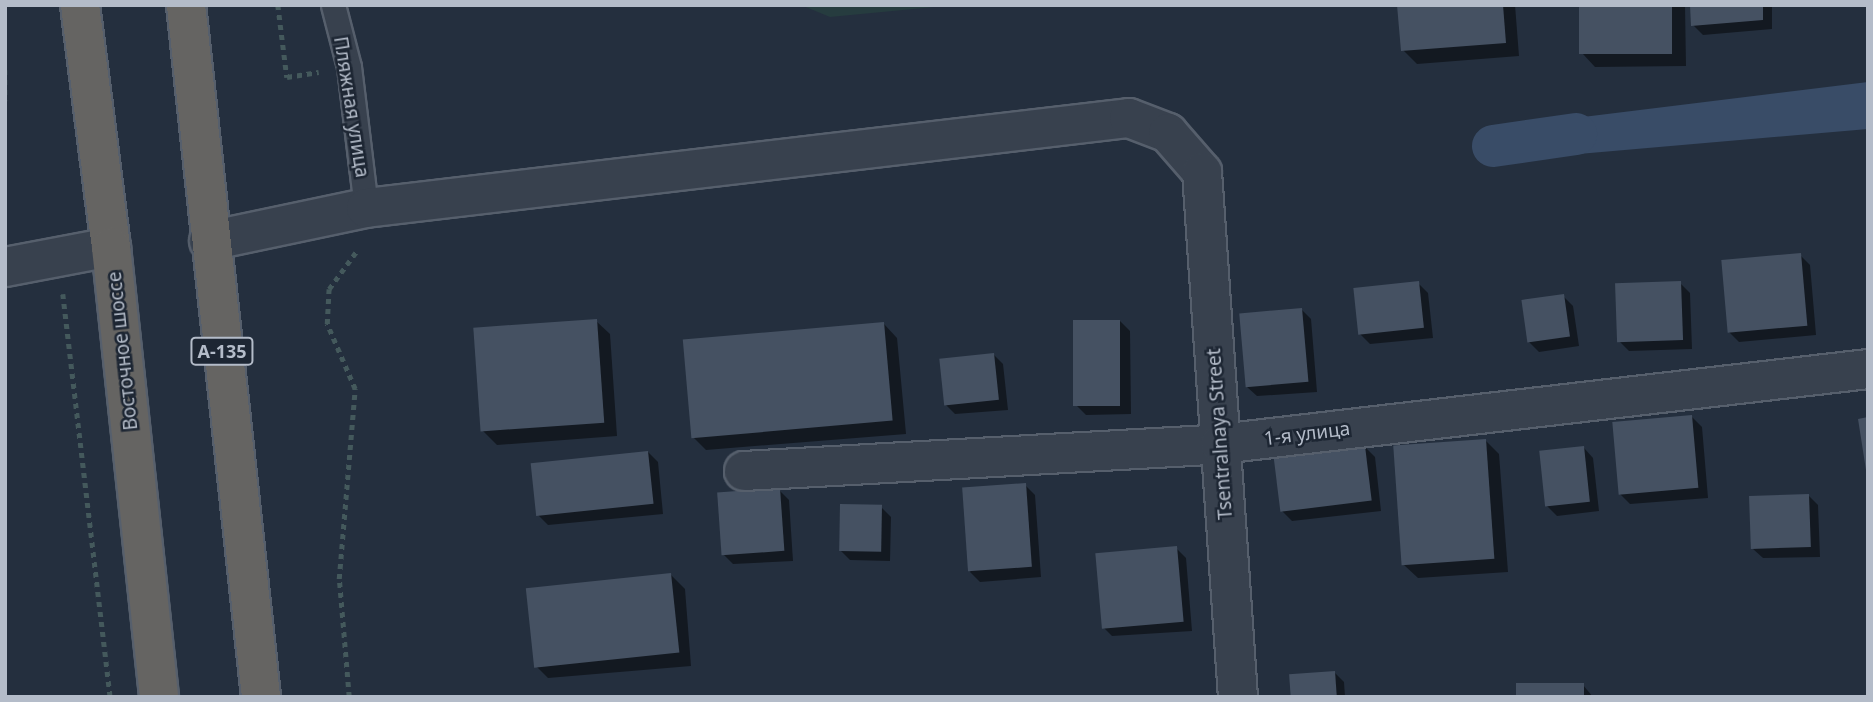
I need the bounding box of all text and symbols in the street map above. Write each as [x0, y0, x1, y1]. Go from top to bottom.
street label: Пляжная улица [329, 35, 373, 179]
street label: Восточное шоссе [103, 271, 143, 431]
road number: А-135 [189, 337, 255, 366]
street label: Tsentralnaya Street [1203, 348, 1237, 520]
street label: 1-я улица [1263, 417, 1351, 451]

